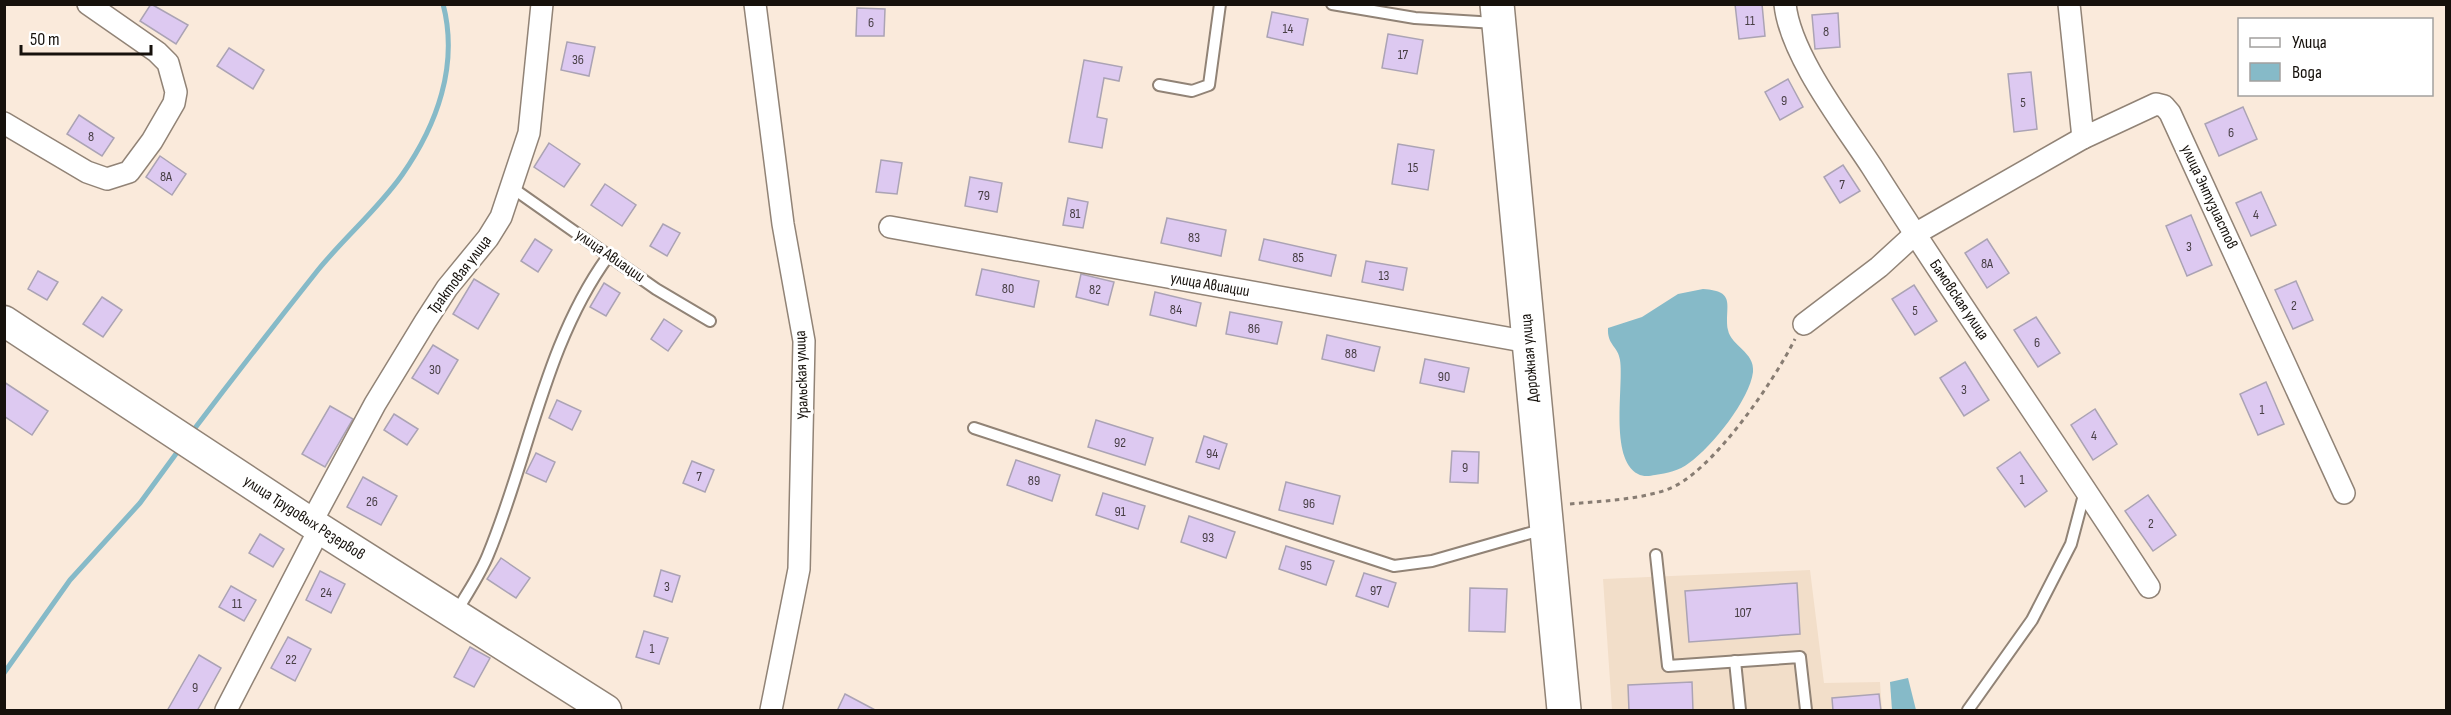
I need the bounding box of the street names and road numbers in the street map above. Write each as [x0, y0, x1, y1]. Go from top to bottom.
street label: улица Энтузиастов [2177, 142, 2241, 252]
street label: улица Авиации [572, 225, 648, 287]
street label: Трактовая улица [424, 232, 496, 318]
street label: Бамовская улица [1925, 256, 1993, 344]
street label: улица Авиации [1169, 269, 1251, 301]
street label: Дорожная улица [1517, 313, 1543, 403]
street label: Уральская улица [791, 330, 813, 420]
street label: улица Трудовых Резервов [240, 472, 368, 564]

